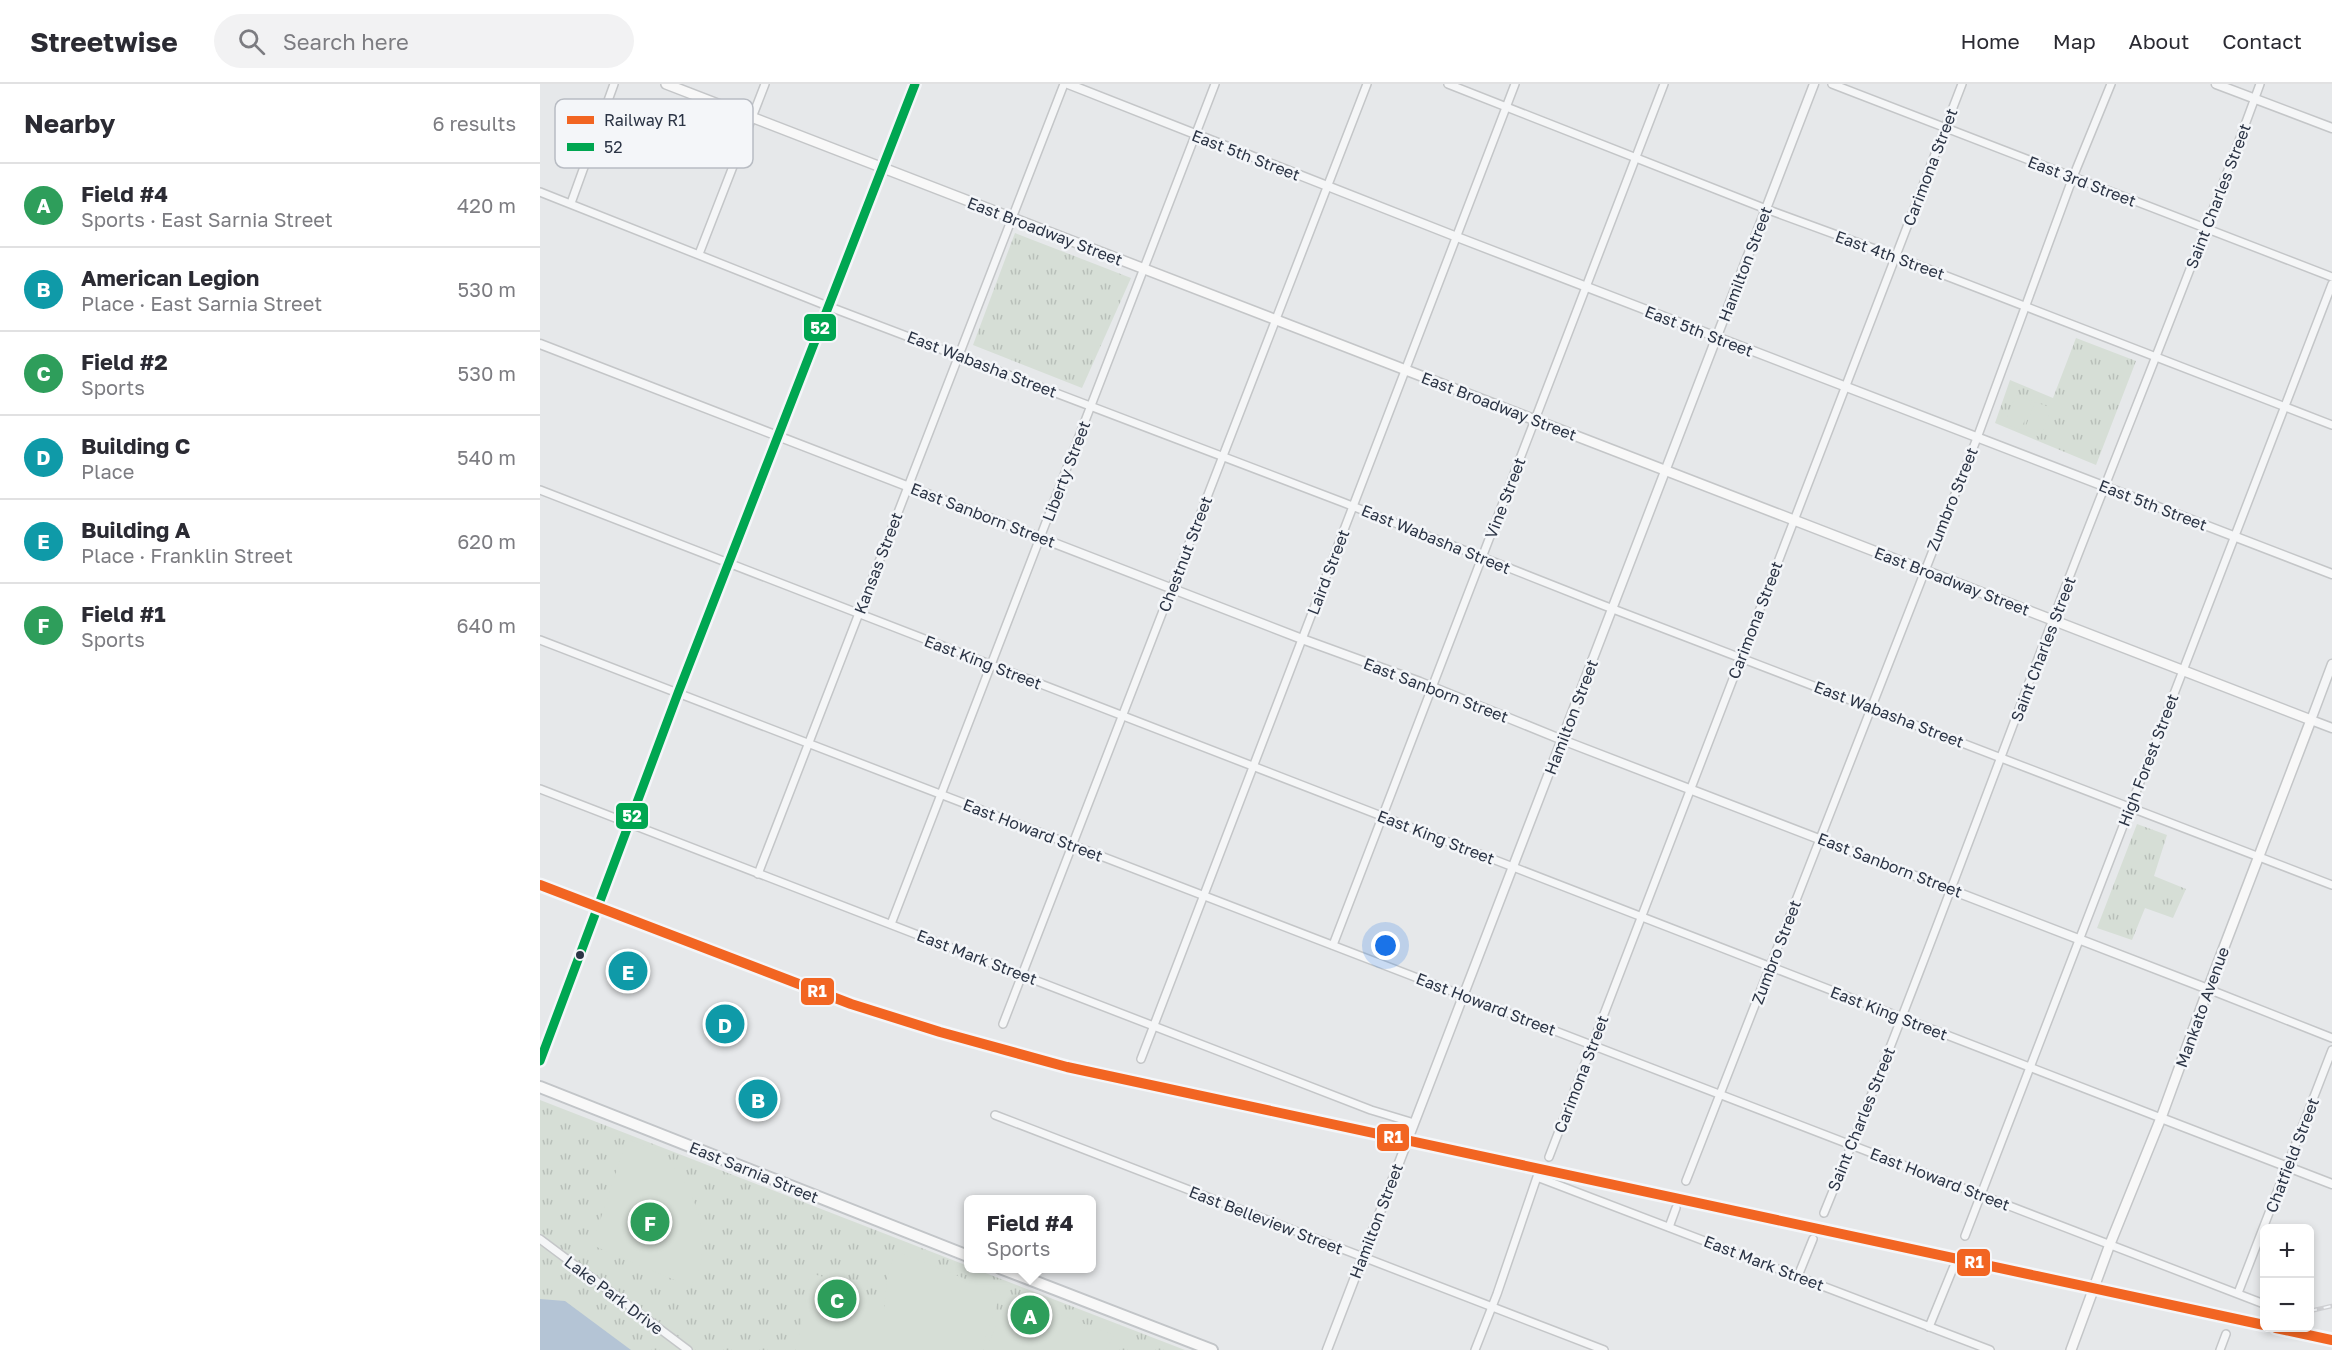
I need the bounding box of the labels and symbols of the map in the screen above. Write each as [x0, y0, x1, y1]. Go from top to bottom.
legend [555, 99, 753, 168]
street label: Carimona Street [1898, 105, 1962, 229]
text: Railway R1 [604, 110, 686, 130]
street label: Saint Charles Street [2181, 121, 2255, 271]
street label: East 5th Street [1189, 125, 1303, 185]
text: 52 [604, 137, 623, 157]
street label: East 3rd Street [2025, 151, 2139, 211]
street label: East Broadway Street [965, 192, 1125, 270]
street label: Hamilton Street [1714, 204, 1776, 324]
street label: East 4th Street [1833, 226, 1947, 284]
street label: East 5th Street [1642, 301, 1756, 361]
line badge: 52 [803, 313, 837, 342]
text: 52 [810, 318, 830, 338]
street label: East Wabasha Street [904, 326, 1060, 402]
street label: East Broadway Street [1419, 367, 1579, 445]
street label: Liberty Street [1038, 418, 1094, 524]
street label: Zumbro Street [1922, 444, 1982, 554]
street label: Vine Street [1480, 455, 1530, 541]
street label: East 5th Street [2096, 475, 2210, 535]
street label: East Sanborn Street [908, 478, 1058, 552]
street label: Chestnut Street [1154, 493, 1216, 615]
street label: East Wabasha Street [1359, 500, 1513, 578]
street label: Kansas Street [849, 509, 907, 617]
street label: Laird Street [1303, 526, 1353, 618]
street label: East Broadway Street [1872, 542, 2032, 620]
street label: Carimona Street [1723, 558, 1787, 682]
street label: Saint Charles Street [2006, 574, 2080, 724]
street label: East King Street [922, 630, 1044, 694]
street label: East Sanborn Street [1361, 653, 1511, 727]
street label: Hamilton Street [1540, 657, 1602, 777]
street label: East Wabasha Street [1811, 676, 1967, 752]
street label: High Forest Street [2113, 691, 2183, 829]
street label: East Howard Street [960, 794, 1106, 866]
line badge: 52 [615, 802, 649, 830]
street label: East King Street [1375, 805, 1497, 869]
text: 52 [622, 806, 642, 826]
street label: East Sanborn Street [1815, 828, 1965, 902]
street label: Zumbro Street [1747, 897, 1805, 1007]
street label: East Mark Street [914, 925, 1040, 989]
your location [1371, 931, 1400, 960]
street label: Mankato Avenue [2171, 944, 2233, 1070]
pin: E [608, 948, 647, 994]
unlabelled marker [574, 949, 586, 961]
street label: East Howard Street [1413, 968, 1559, 1040]
line badge: R1 [800, 977, 835, 1006]
text: R1 [807, 981, 827, 1001]
street label: East King Street [1828, 981, 1950, 1045]
pin: D [706, 1002, 744, 1046]
street label: Carimona Street [1549, 1012, 1613, 1136]
street label: Saint Charles Street [1823, 1044, 1899, 1194]
pin: B [738, 1076, 778, 1122]
street label: Chatfield Street [2261, 1095, 2323, 1215]
line badge: R1 [1376, 1123, 1410, 1152]
text: R1 [1383, 1127, 1403, 1147]
street label: East Sarnia Street [686, 1137, 822, 1207]
street label: East Howard Street [1867, 1143, 2013, 1215]
street label: Hamilton Street [1345, 1161, 1407, 1281]
street label: East Belleview Street [1186, 1181, 1346, 1259]
pin: F [630, 1200, 670, 1244]
street label: East Mark Street [1701, 1231, 1827, 1295]
line badge: R1 [1956, 1248, 1991, 1277]
street label: Lake Park Drive [561, 1251, 667, 1339]
text: R1 [1964, 1252, 1984, 1272]
pin: C [818, 1276, 856, 1322]
pin: A [1010, 1292, 1050, 1338]

